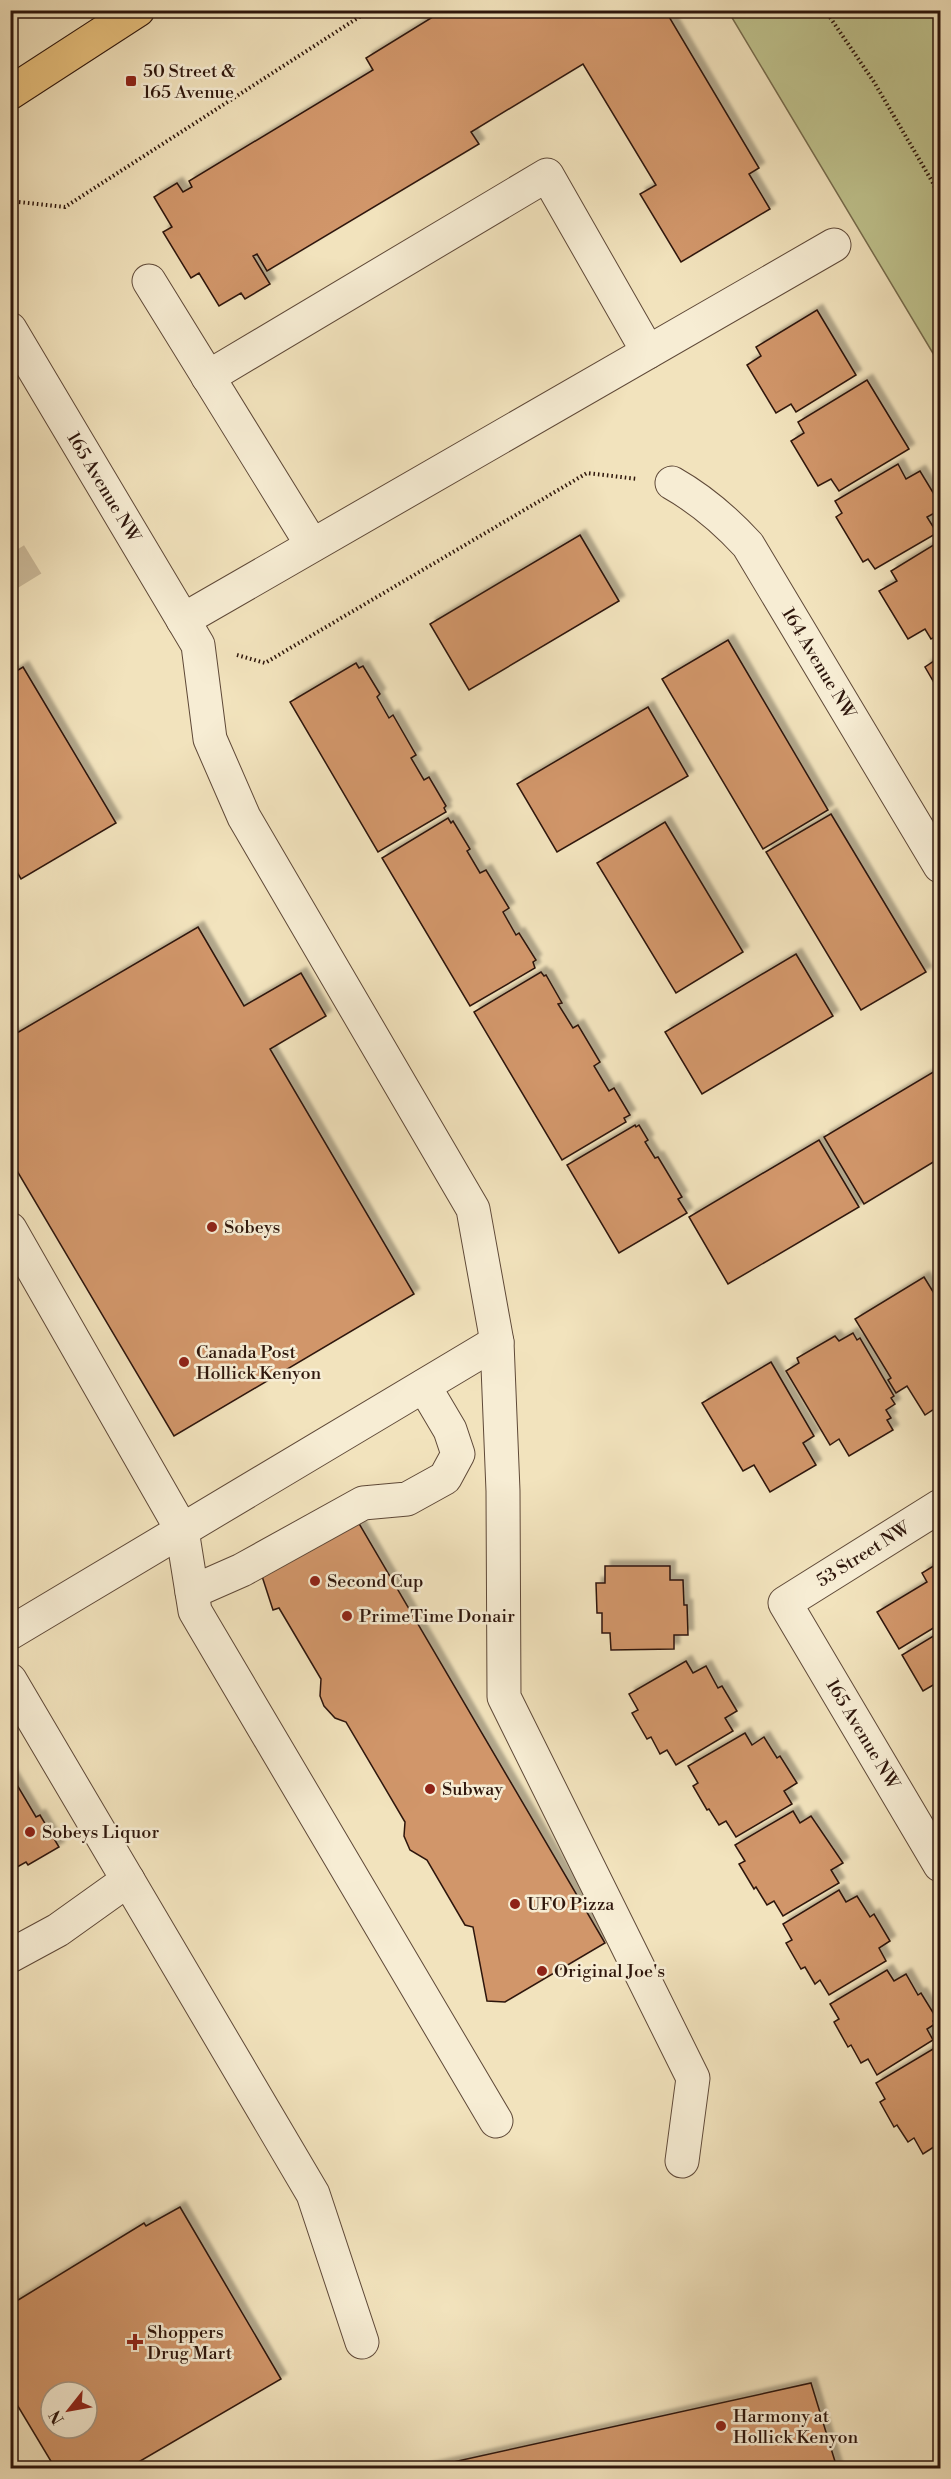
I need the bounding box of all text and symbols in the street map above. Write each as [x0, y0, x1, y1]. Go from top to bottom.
place label: 50 Street & 165 Avenue [143, 60, 236, 104]
marker: 50 Street & 165 Avenue [124, 74, 138, 88]
street label: 165 Avenue NW [62, 428, 146, 547]
street label: 164 Avenue NW [776, 604, 861, 724]
place label: Sobeys [224, 1216, 280, 1239]
marker: Sobeys [205, 1220, 219, 1234]
place label: Canada Post Hollick Kenyon [196, 1341, 322, 1385]
marker: Canada Post Hollick Kenyon [177, 1355, 191, 1369]
street label: 53 Street NW [812, 1516, 915, 1592]
place label: Second Cup [327, 1570, 423, 1593]
marker: Second Cup [308, 1574, 322, 1588]
place label: PrimeTime Donair [359, 1605, 515, 1628]
marker: PrimeTime Donair [340, 1609, 354, 1623]
street label: 165 Avenue NW [821, 1675, 905, 1794]
place label: Subway [442, 1778, 503, 1801]
marker: Subway [423, 1782, 437, 1796]
place label: Sobeys Liquor [42, 1821, 159, 1844]
marker: Sobeys Liquor [23, 1825, 37, 1839]
place label: UFO Pizza [527, 1893, 615, 1916]
marker: UFO Pizza [508, 1897, 522, 1911]
place label: Original Joe's [554, 1960, 665, 1983]
marker: Original Joe's [535, 1964, 549, 1978]
place label: Shoppers Drug Mart [147, 2321, 233, 2365]
marker: Shoppers Drug Mart [128, 2335, 142, 2349]
north arrow [39, 2380, 99, 2440]
place label: Harmony at Hollick Kenyon [733, 2405, 859, 2449]
text: N [45, 2406, 69, 2428]
marker: Harmony at Hollick Kenyon [714, 2419, 728, 2433]

